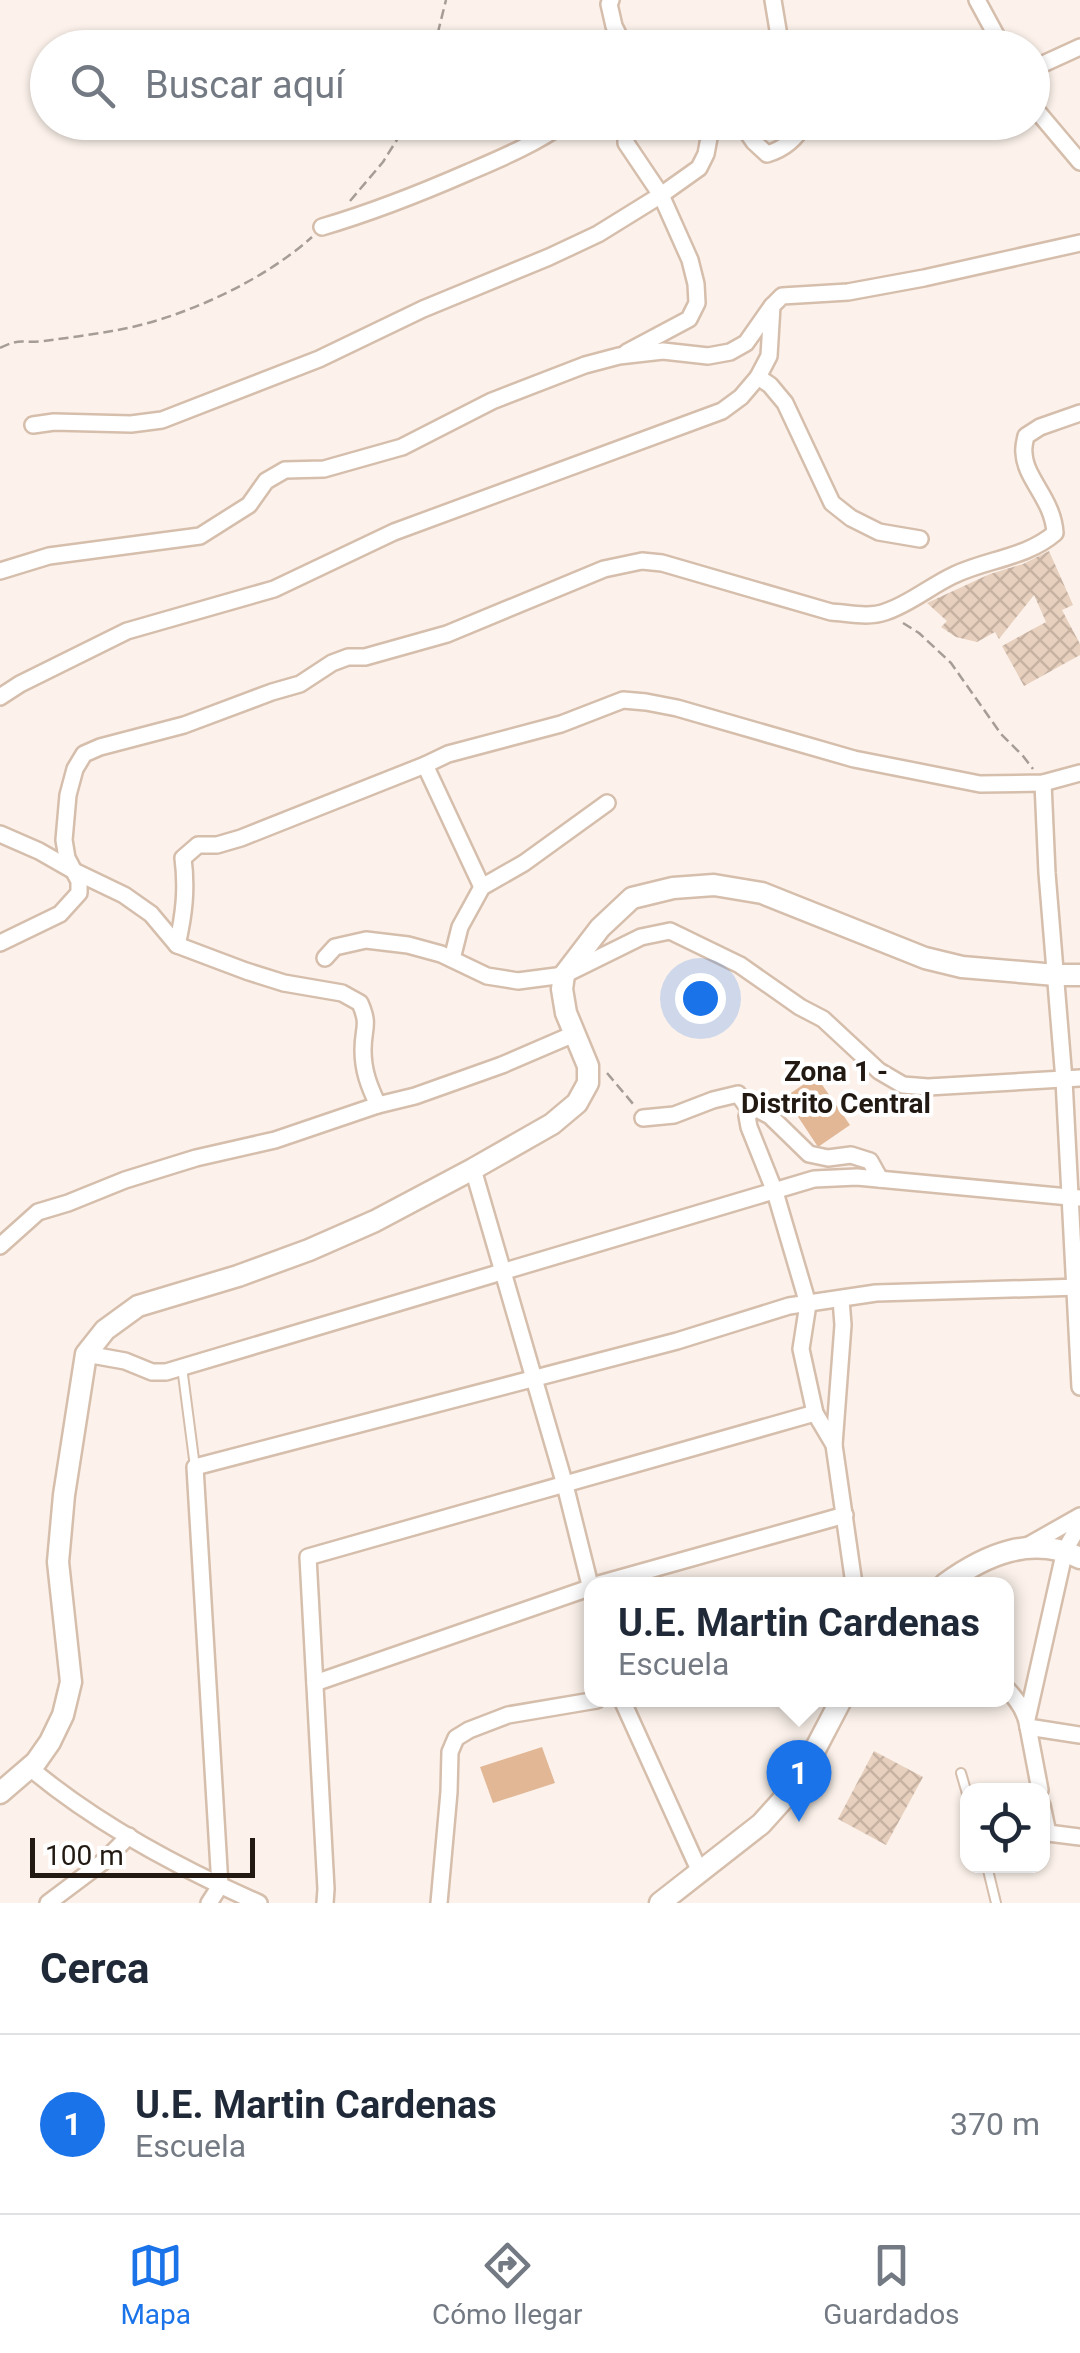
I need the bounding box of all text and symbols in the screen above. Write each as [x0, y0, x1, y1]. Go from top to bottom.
search box [30, 30, 1050, 140]
icon: search [65, 58, 120, 113]
text: Buscar aquí [145, 63, 345, 107]
your location [675, 973, 726, 1024]
district label: Zona 1 - Distrito Central [741, 1055, 931, 1120]
popup [584, 1577, 1014, 1707]
text: U.E. Martin Cardenas [618, 1601, 980, 1645]
text: Escuela [618, 1645, 729, 1683]
pin: 1 [766, 1740, 832, 1822]
map controls [960, 1783, 1050, 1873]
button: locate [960, 1783, 1050, 1873]
scale bar [30, 1833, 255, 1878]
text: 100 m [45, 1839, 124, 1872]
text: Cerca [40, 1944, 150, 1993]
text: U.E. Martin Cardenas [135, 2083, 497, 2127]
text: 1 [63, 2105, 82, 2143]
text: 370 m [950, 2105, 1040, 2143]
text: Escuela [135, 2127, 246, 2165]
tab: Mapa [120, 2238, 191, 2331]
tab: Cómo llegar [432, 2238, 583, 2331]
tab: Guardados [823, 2238, 960, 2331]

